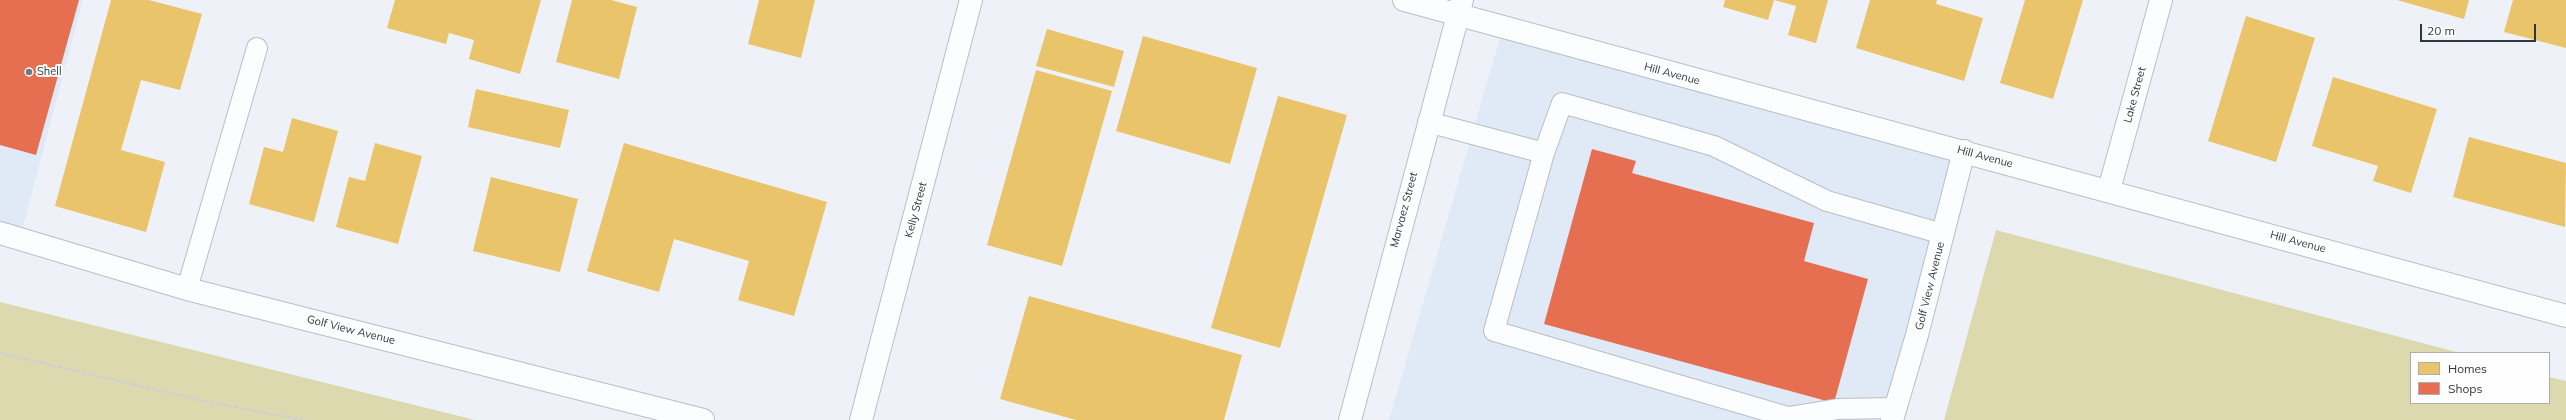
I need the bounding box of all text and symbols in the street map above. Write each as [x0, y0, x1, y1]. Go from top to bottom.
scale bar [2422, 16, 2538, 42]
text: 20 m [2427, 23, 2455, 38]
street label: Hill Avenue [1643, 60, 1701, 88]
place label: Shell [37, 65, 62, 79]
street label: Lake Street [2121, 66, 2149, 124]
marker: Shell [24, 67, 34, 77]
street label: Hill Avenue [1956, 143, 2014, 171]
street label: Marvaez Street [1388, 171, 1420, 249]
street label: Kelly Street [902, 181, 930, 239]
street label: Hill Avenue [2269, 228, 2327, 256]
street label: Golf View Avenue [1913, 241, 1947, 331]
street label: Golf View Avenue [306, 313, 396, 347]
legend [2410, 352, 2550, 404]
text: Homes [2448, 361, 2487, 376]
text: Shops [2448, 381, 2483, 396]

